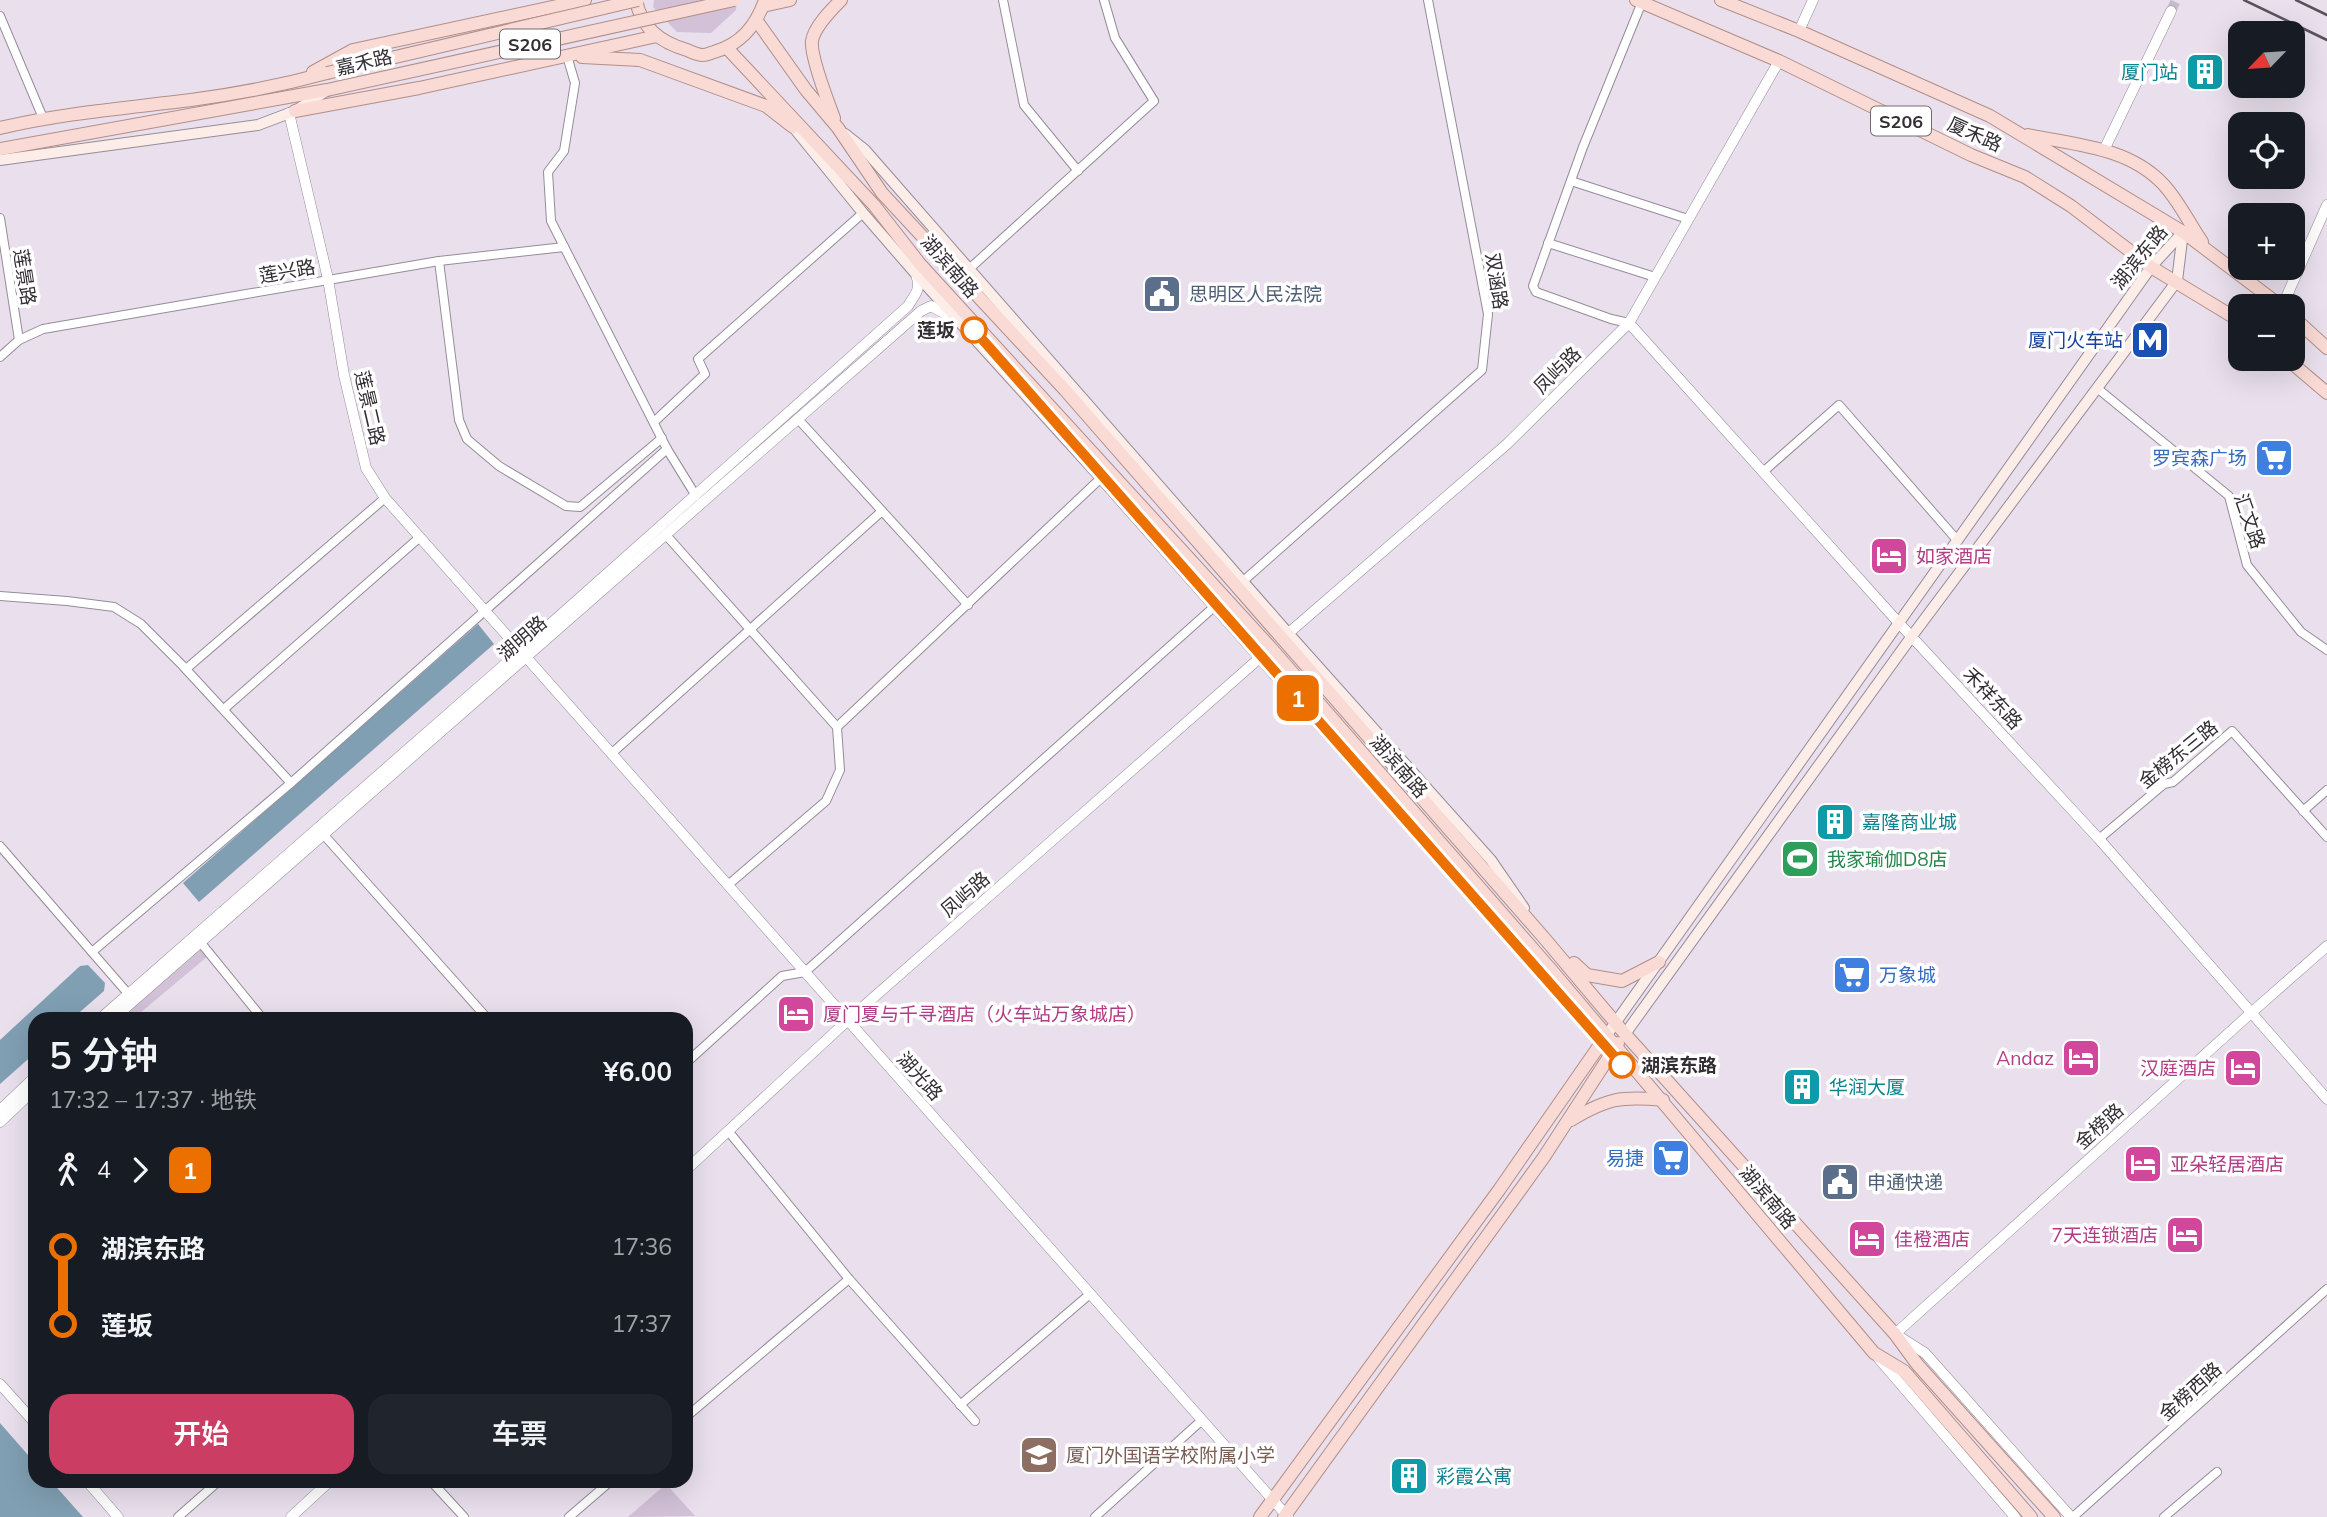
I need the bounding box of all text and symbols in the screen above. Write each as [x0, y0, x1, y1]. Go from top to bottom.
north arrow [2228, 21, 2305, 98]
map controls [2228, 21, 2305, 371]
road number: S206 [500, 29, 560, 58]
street label: 嘉禾路 [334, 44, 394, 80]
building icon: 厦门站 [2184, 51, 2226, 93]
place label: 厦门站 [2121, 60, 2178, 84]
road number: S206 [1871, 106, 1931, 136]
street label: 厦禾路 [1944, 111, 2006, 157]
button: locate [2228, 112, 2305, 189]
button: + [2228, 203, 2305, 280]
street label: 湖滨东路 [2106, 220, 2172, 294]
street label: 湖滨南路 [916, 229, 984, 303]
street label: 莲景路 [9, 247, 41, 307]
street label: 双涵路 [1481, 251, 1513, 311]
street label: 莲兴路 [257, 254, 317, 288]
public building icon: 思明区人民法院 [1141, 273, 1183, 315]
place label: 思明区人民法院 [1189, 282, 1322, 306]
button: − [2228, 294, 2305, 371]
marker: 莲坂 [961, 317, 987, 343]
place label: 莲坂 [917, 318, 955, 342]
metro station icon: 厦门火车站 [2129, 319, 2171, 361]
place label: 厦门火车站 [2028, 328, 2123, 352]
street label: 凤屿路 [1528, 341, 1586, 399]
street label: 莲景二路 [350, 368, 390, 448]
supermarket icon: 罗宾森广场 [2253, 437, 2295, 479]
place label: 罗宾森广场 [2152, 446, 2247, 470]
street label: 汇文路 [2229, 490, 2271, 552]
hotel icon: 如家酒店 [1868, 535, 1910, 577]
place label: 如家酒店 [1916, 544, 1992, 568]
street label: 湖明路 [493, 610, 551, 666]
street label: 禾祥东路 [1958, 662, 2028, 734]
line badge: 1 [1275, 675, 1321, 721]
text: 1 [1291, 683, 1305, 713]
street label: 金榜东三路 [2134, 715, 2222, 793]
street label: 湖滨南路 [1365, 729, 1433, 803]
building icon: 嘉隆商业城 [1814, 801, 1856, 843]
place label: 嘉隆商业城 [1862, 810, 1957, 834]
sports icon: 我家瑜伽D8店 [1779, 838, 1821, 880]
place label: 我家瑜伽D8店 [1827, 847, 1948, 871]
street label: 凤屿路 [936, 866, 994, 922]
supermarket icon: 万象城 [1831, 954, 1873, 996]
place label: 万象城 [1879, 963, 1936, 987]
hotel icon: 厦门夏与千寻酒店（火车站万象城店） [775, 993, 817, 1035]
place label: 厦门夏与千寻酒店（火车站万象城店） [823, 1002, 1146, 1026]
text: 5 分钟 [49, 1031, 158, 1079]
hotel icon: Andaz [2060, 1037, 2102, 1079]
place label: Andaz [1996, 1046, 2054, 1070]
street label: 湖光路 [892, 1047, 948, 1105]
hotel icon: 汉庭酒店 [2222, 1047, 2264, 1089]
marker: 湖滨东路 [1609, 1052, 1635, 1078]
place label: 湖滨东路 [1641, 1053, 1717, 1077]
text: ¥6.00 [603, 1055, 672, 1088]
place label: 汉庭酒店 [2140, 1056, 2216, 1080]
building icon: 华润大厦 [1781, 1066, 1823, 1108]
place label: 华润大厦 [1829, 1075, 1905, 1099]
text: 17:32 – 17:37 · 地铁 [49, 1085, 257, 1114]
street label: 金榜路 [2070, 1098, 2128, 1154]
supermarket icon: 易捷 [1650, 1137, 1692, 1179]
hotel icon: 亚朵轻居酒店 [2122, 1143, 2164, 1185]
place label: 易捷 [1606, 1146, 1644, 1170]
icon: walk [49, 1151, 87, 1189]
icon: forward [121, 1151, 159, 1189]
place label: 亚朵轻居酒店 [2170, 1152, 2284, 1176]
text: 4 [97, 1155, 111, 1184]
text: 1 [183, 1155, 197, 1185]
street label: 湖滨南路 [1734, 1160, 1802, 1234]
public building icon: 申通快递 [1819, 1161, 1861, 1203]
place label: 申通快递 [1867, 1170, 1943, 1194]
hotel icon: 7天连锁酒店 [2164, 1214, 2206, 1256]
hotel icon: 佳橙酒店 [1846, 1218, 1888, 1260]
place label: 7天连锁酒店 [2052, 1223, 2158, 1247]
place label: 佳橙酒店 [1894, 1227, 1970, 1251]
text: 湖滨东路 [101, 1232, 205, 1265]
text: 17:36 [612, 1232, 672, 1261]
text: 莲坂 [101, 1309, 153, 1342]
text: 17:37 [612, 1309, 672, 1338]
street label: 金榜西路 [2154, 1357, 2226, 1425]
button: 开始 [49, 1394, 354, 1474]
button: 车票 [368, 1394, 672, 1474]
school or university icon: 厦门外国语学校附属小学 [1018, 1434, 1060, 1476]
place label: 厦门外国语学校附属小学 [1066, 1443, 1275, 1467]
building icon: 彩霞公寓 [1388, 1455, 1430, 1497]
place label: 彩霞公寓 [1436, 1464, 1512, 1488]

